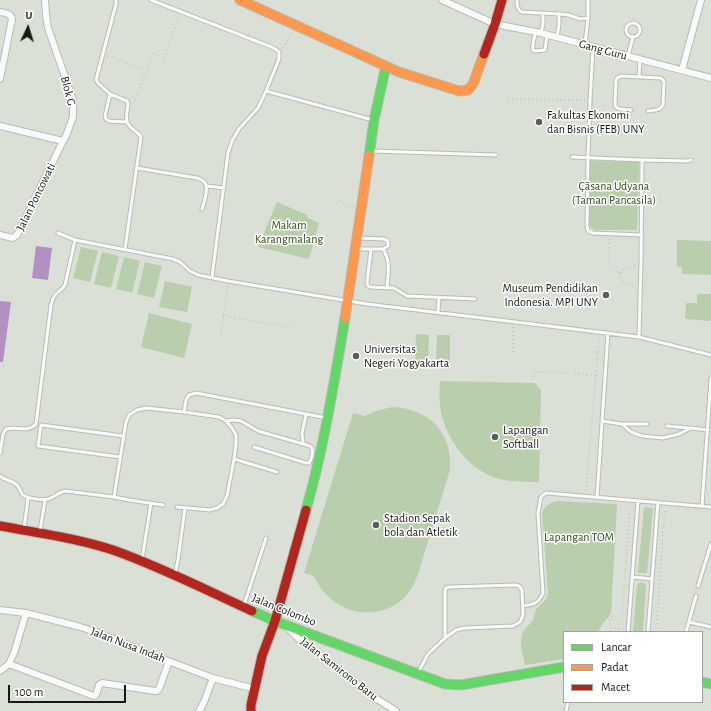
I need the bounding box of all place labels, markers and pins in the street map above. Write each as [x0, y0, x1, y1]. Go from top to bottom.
place label: Fakultas Ekonomi dan Bisnis (FEB) UNY [547, 108, 645, 136]
marker: Fakultas Ekonomi dan Bisnis (FEB) UNY [534, 117, 544, 127]
place label: Museum Pendidikan Indonesia. MPI UNY [503, 281, 598, 309]
marker: Museum Pendidikan Indonesia. MPI UNY [601, 290, 611, 300]
place label: Universitas Negeri Yogyakarta [364, 342, 449, 370]
marker: Universitas Negeri Yogyakarta [351, 351, 361, 361]
place label: Lapangan Softball [503, 423, 549, 451]
marker: Lapangan Softball [490, 432, 500, 442]
place label: Stadion Sepak bola dan Atletik [384, 511, 458, 539]
marker: Stadion Sepak bola dan Atletik [371, 520, 381, 530]

